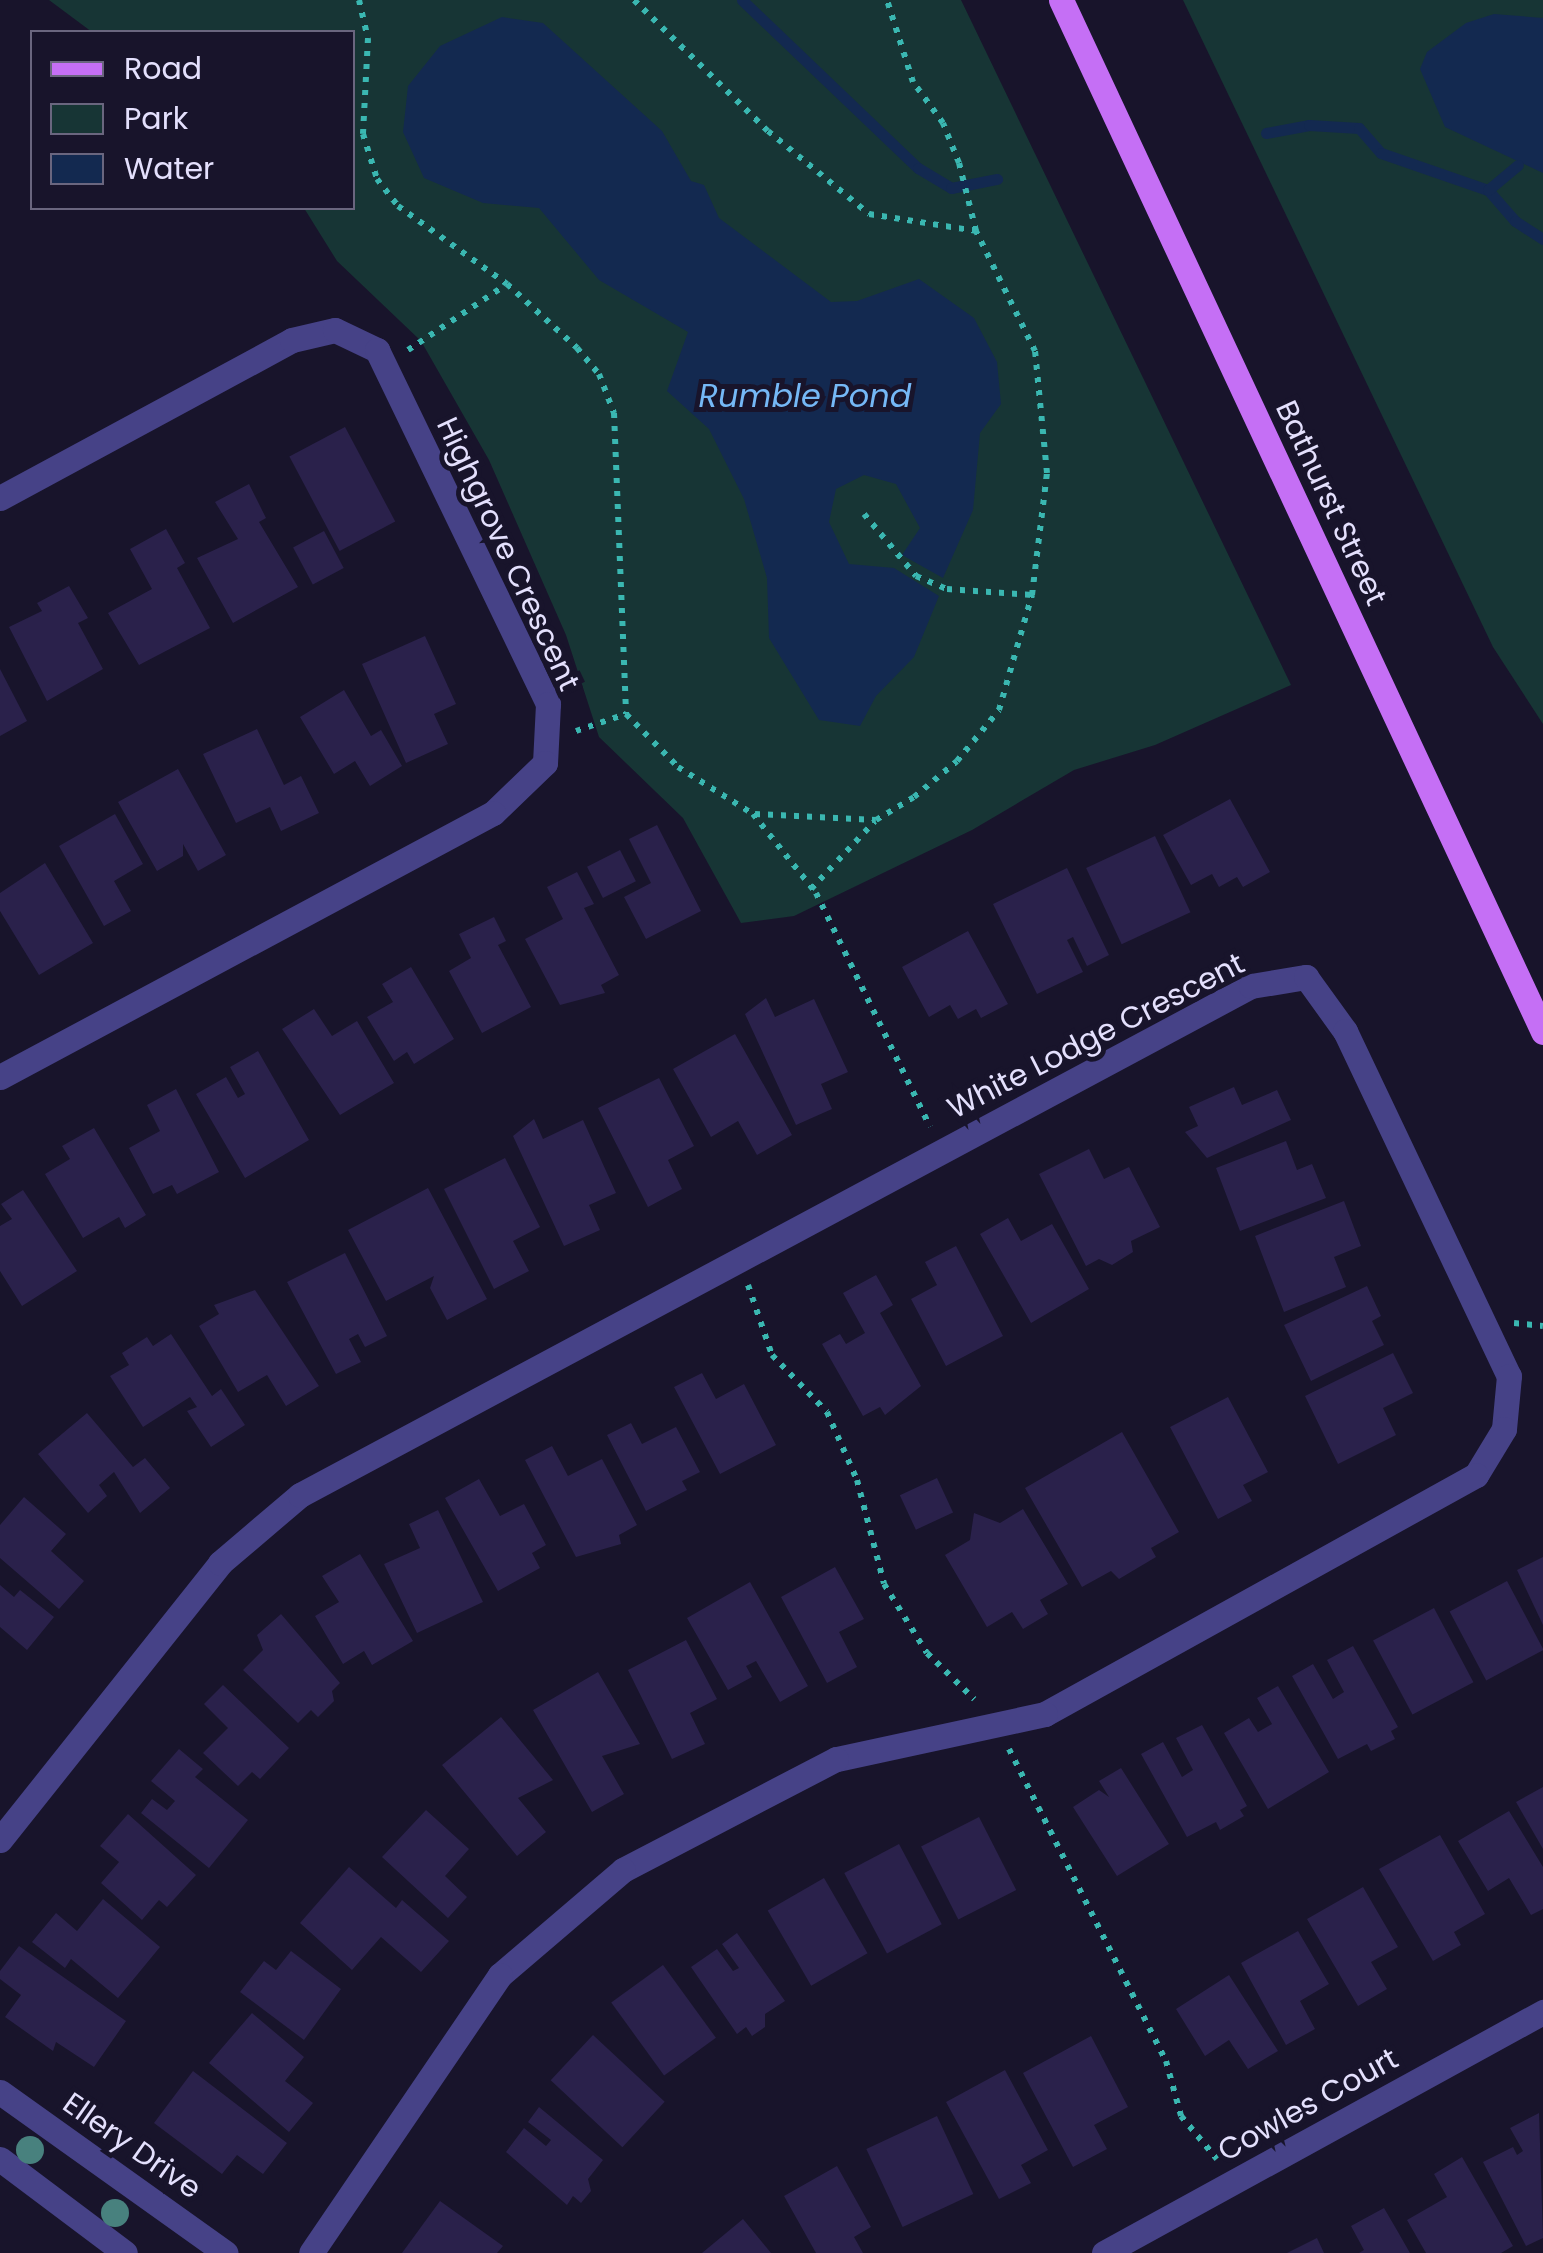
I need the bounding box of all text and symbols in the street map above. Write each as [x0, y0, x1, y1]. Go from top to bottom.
legend [30, 30, 355, 210]
text: Road [124, 47, 202, 90]
text: Park [124, 97, 188, 140]
text: Water [124, 147, 214, 190]
water label: Rumble Pond [699, 377, 911, 415]
street label: Bathurst Street [1268, 395, 1394, 611]
street label: Highgrove Crescent [429, 412, 587, 696]
street label: White Lodge Crescent [942, 945, 1250, 1127]
street label: Cowles Court [1212, 2041, 1404, 2169]
street label: Ellery Drive [56, 2085, 208, 2207]

